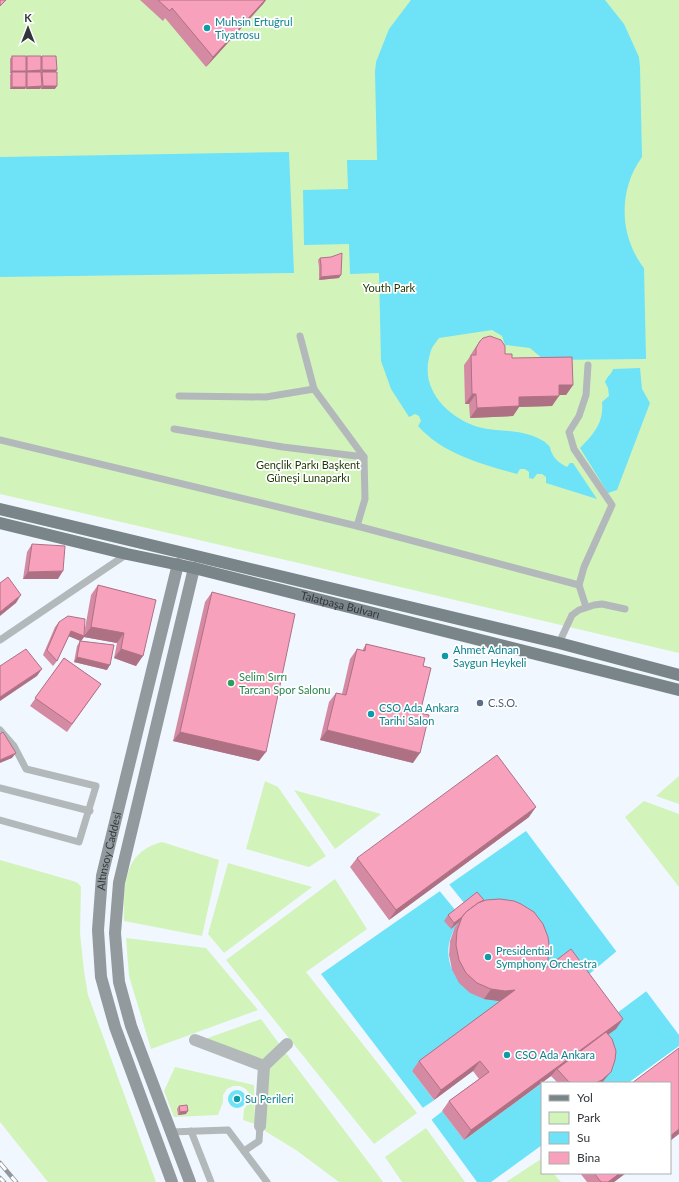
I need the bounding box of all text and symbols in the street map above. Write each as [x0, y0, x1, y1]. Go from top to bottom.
north arrow [8, 8, 48, 48]
text: K [24, 11, 32, 24]
place label: Muhsin Ertuğrul Tiyatrosu [215, 15, 292, 41]
marker: Muhsin Ertuğrul Tiyatrosu [202, 23, 212, 33]
park label: Youth Park [363, 281, 416, 294]
park label: Gençlik Parkı Başkent Güneşi Lunaparkı [256, 458, 360, 484]
street label: Talatpaşa Bulvarı [300, 588, 381, 620]
place label: Ahmet Adnan Saygun Heykeli [453, 643, 527, 669]
marker: Ahmet Adnan Saygun Heykeli [440, 651, 450, 661]
place label: Selim Sırrı Tarcan Spor Salonu [239, 670, 330, 696]
marker: Selim Sırrı Tarcan Spor Salonu [226, 678, 236, 688]
place label: C.S.O. [488, 696, 517, 709]
marker: C.S.O. [475, 698, 485, 708]
place label: CSO Ada Ankara Tarihi Salon [379, 701, 459, 727]
marker: CSO Ada Ankara Tarihi Salon [366, 709, 376, 719]
street label: Altınsoy Caddesi [94, 810, 124, 891]
place label: Presidential Symphony Orchestra [496, 944, 597, 970]
marker: Presidential Symphony Orchestra [483, 952, 493, 962]
place label: CSO Ada Ankara [515, 1048, 595, 1061]
marker: CSO Ada Ankara [502, 1050, 512, 1060]
legend [541, 1082, 671, 1174]
text: Yol [577, 1090, 593, 1105]
place label: Su Perileri [245, 1092, 294, 1105]
marker: Su Perileri [232, 1094, 242, 1104]
text: Park [577, 1110, 601, 1125]
text: Su [577, 1130, 590, 1145]
text: Bina [577, 1150, 600, 1165]

